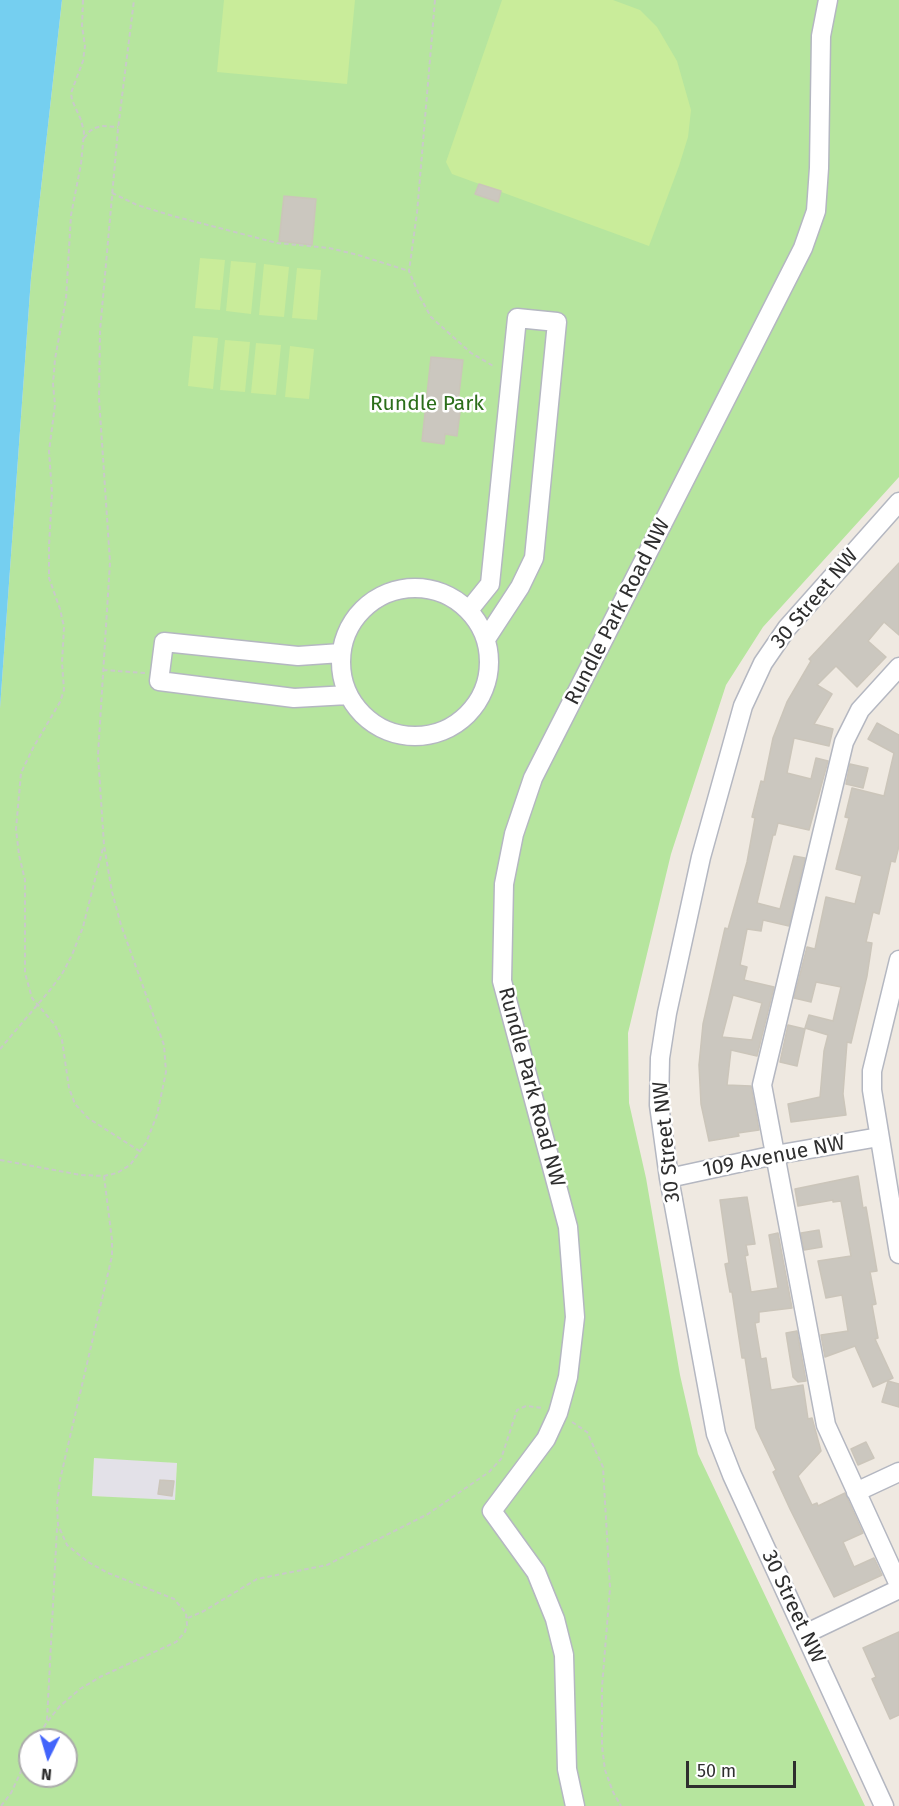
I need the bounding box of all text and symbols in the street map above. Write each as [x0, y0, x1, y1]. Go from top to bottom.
park label: Rundle Park [370, 391, 484, 417]
street label: Rundle Park Road NW [560, 515, 676, 709]
street label: 30 Street NW [766, 544, 864, 654]
street label: Rundle Park Road NW [492, 985, 570, 1189]
street label: 30 Street NW [648, 1080, 686, 1204]
street label: 109 Avenue NW [701, 1131, 847, 1183]
street label: 30 Street NW [756, 1546, 830, 1668]
north arrow [18, 1728, 78, 1788]
scale bar [689, 1749, 798, 1787]
text: 50 m [697, 1760, 736, 1782]
text: N [40, 1765, 53, 1784]

